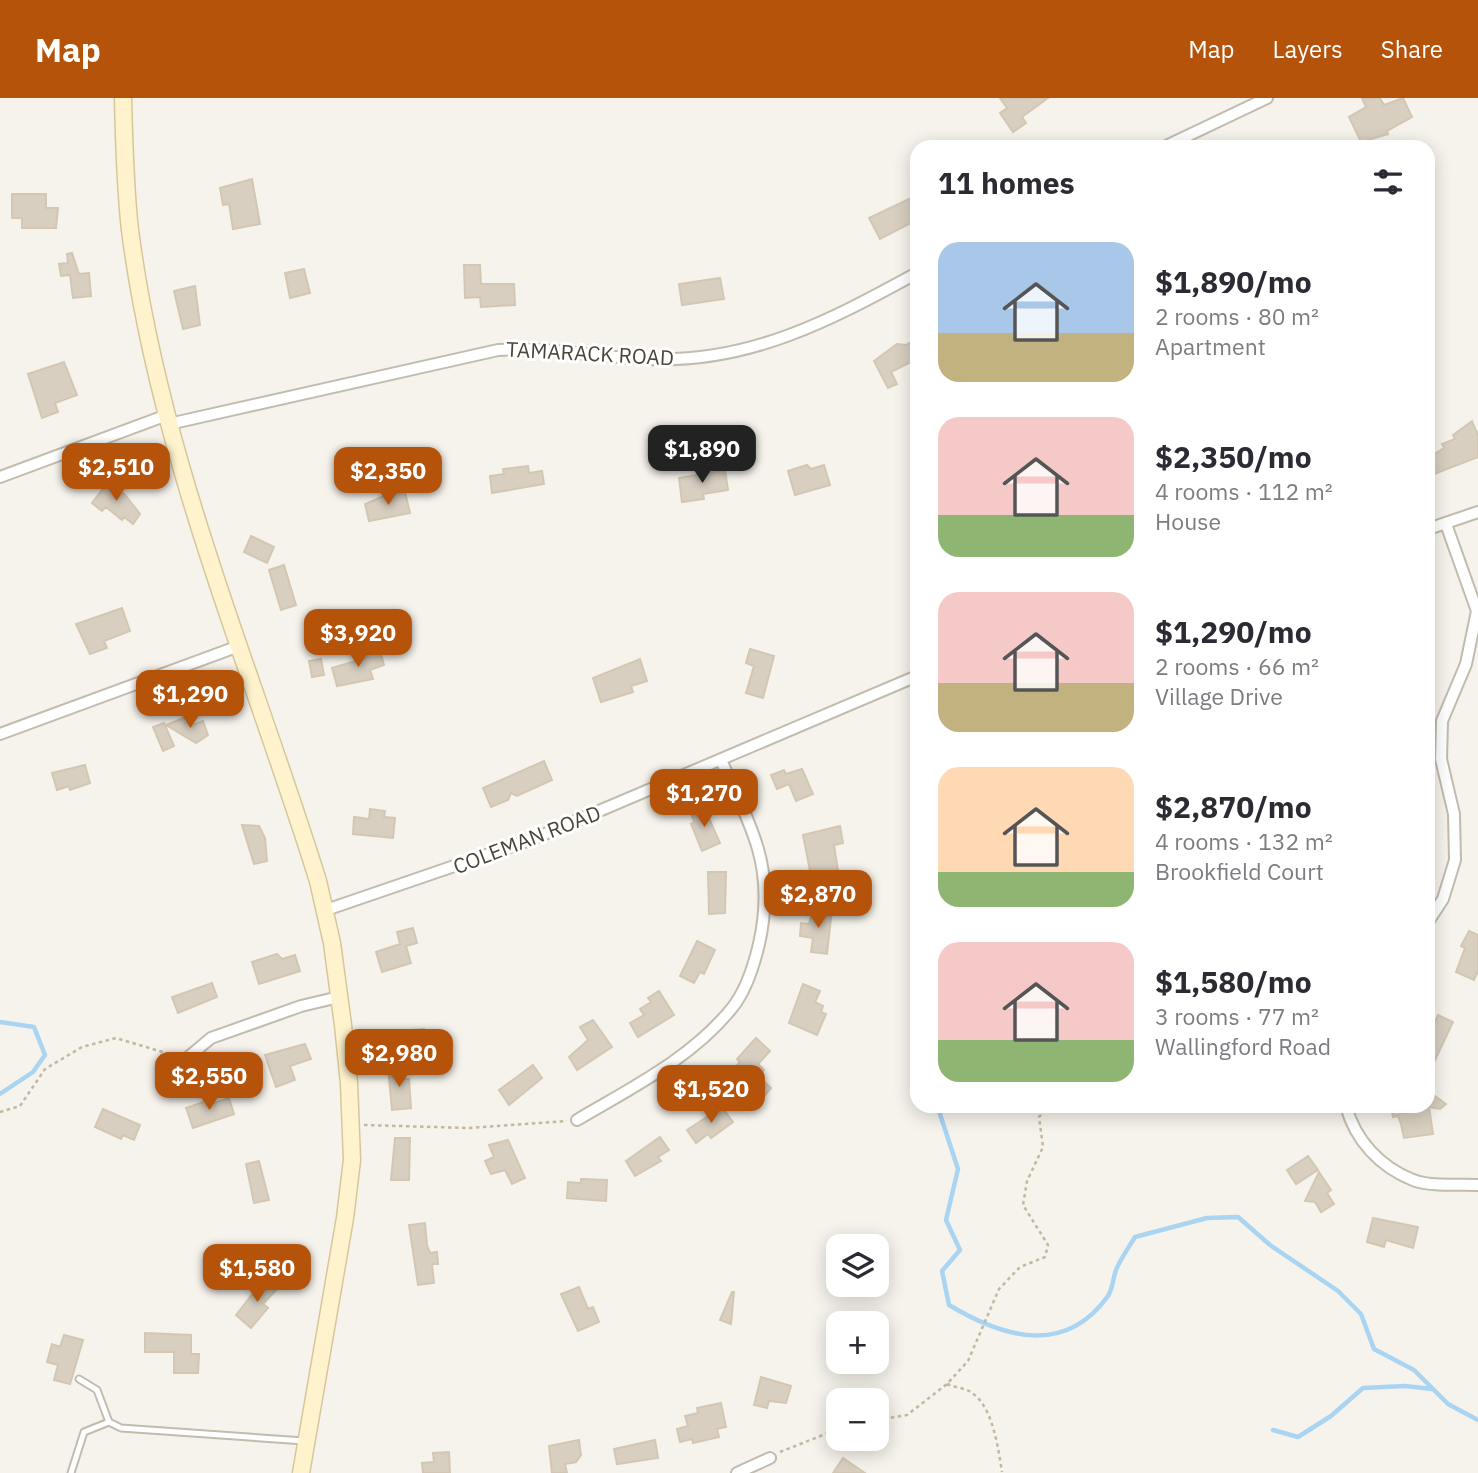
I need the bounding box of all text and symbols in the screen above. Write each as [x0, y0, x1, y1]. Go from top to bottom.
text: Map [35, 28, 101, 71]
text: Map [1188, 33, 1235, 65]
text: Layers [1273, 33, 1343, 65]
text: Share [1381, 33, 1443, 65]
text: 11 homes [938, 163, 1075, 202]
icon: filters [1369, 163, 1407, 201]
text: $1,890/mo [1155, 262, 1312, 301]
icon: home [994, 270, 1078, 354]
text: 2 rooms · 80 m² [1155, 301, 1319, 331]
text: Apartment [1155, 331, 1266, 361]
street label: TAMARACK ROAD [506, 335, 675, 371]
pin: $1,890 [645, 426, 759, 485]
text: $1,890 [664, 433, 740, 463]
text: $2,350/mo [1155, 437, 1312, 476]
pin: $2,510 [59, 444, 173, 503]
icon: home [994, 445, 1078, 529]
pin: $2,350 [331, 448, 445, 507]
text: $2,510 [78, 451, 154, 481]
text: $2,350 [350, 455, 426, 485]
text: 4 rooms · 112 m² [1155, 476, 1333, 506]
text: House [1155, 506, 1221, 536]
pin: $3,920 [301, 610, 415, 669]
text: $1,290/mo [1155, 612, 1312, 651]
text: $3,920 [320, 617, 396, 647]
icon: home [994, 620, 1078, 704]
text: 2 rooms · 66 m² [1155, 651, 1319, 681]
pin: $1,290 [133, 670, 247, 730]
text: $1,290 [152, 678, 228, 708]
text: Village Drive [1155, 681, 1283, 711]
pin: $1,270 [647, 770, 761, 829]
text: $1,270 [666, 777, 742, 807]
text: $2,870/mo [1155, 787, 1312, 826]
icon: home [994, 795, 1078, 879]
street label: COLEMAN ROAD [449, 798, 605, 880]
text: 4 rooms · 132 m² [1155, 826, 1333, 856]
text: Brookfield Court [1155, 856, 1324, 886]
pin: $2,870 [761, 870, 875, 930]
text: $2,870 [780, 878, 856, 908]
text: $1,580/mo [1155, 962, 1312, 1001]
icon: home [994, 970, 1078, 1054]
text: 3 rooms · 77 m² [1155, 1001, 1319, 1031]
pin: $2,980 [342, 1030, 456, 1089]
text: Wallingford Road [1155, 1031, 1331, 1061]
text: $2,980 [361, 1037, 437, 1067]
pin: $2,550 [152, 1052, 266, 1112]
text: $2,550 [171, 1060, 247, 1090]
pin: $1,520 [654, 1066, 768, 1125]
text: $1,520 [673, 1073, 749, 1103]
map controls [826, 1234, 889, 1451]
button: layers [826, 1234, 889, 1297]
pin: $1,580 [200, 1244, 314, 1304]
text: $1,580 [219, 1252, 295, 1282]
button: + [826, 1311, 889, 1374]
button: − [826, 1388, 889, 1451]

